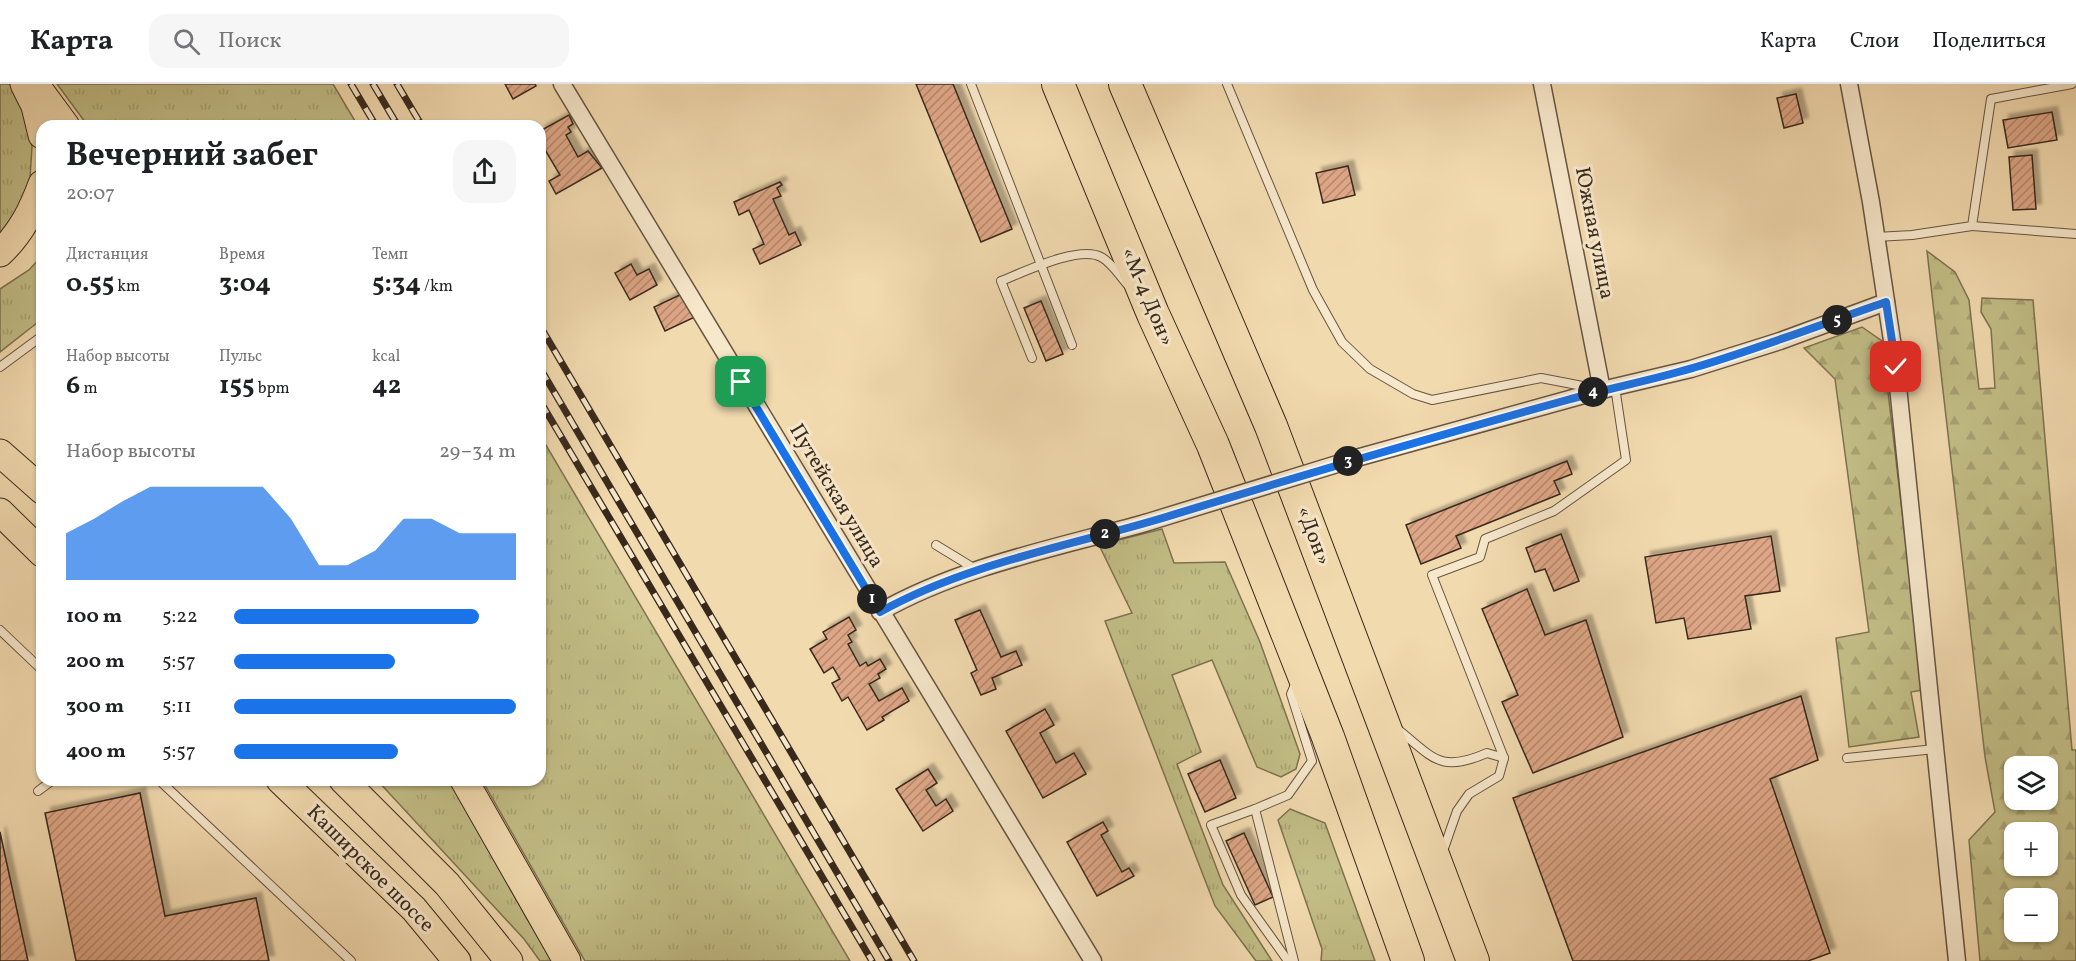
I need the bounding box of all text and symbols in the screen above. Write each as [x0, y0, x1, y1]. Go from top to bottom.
search box [149, 14, 569, 68]
text: Карта [30, 22, 113, 61]
icon: search [170, 25, 203, 58]
text: Поиск [218, 26, 281, 57]
text: Карта [1760, 27, 1817, 56]
text: Слои [1850, 27, 1899, 56]
text: Поделиться [1932, 27, 2046, 56]
text: Вечерний забег [66, 134, 318, 180]
button: share [453, 140, 516, 203]
street label: Южная улица [1567, 164, 1621, 302]
text: 20:07 [66, 180, 115, 208]
street label: «М-4 Дон» [1113, 243, 1181, 351]
text: Дистанция [66, 244, 148, 266]
text: Время [219, 244, 265, 266]
text: Темп [372, 244, 408, 266]
text: 0.55 [66, 266, 114, 302]
text: 3:04 [219, 266, 271, 302]
text: 5:34 [372, 266, 421, 302]
text: km [114, 276, 140, 298]
text: /km [421, 276, 453, 298]
pin: 5 [1822, 305, 1852, 335]
text: 5 [1833, 309, 1841, 331]
pin [1870, 341, 1921, 392]
text: Набор высоты [66, 346, 170, 368]
text: Пульс [219, 346, 262, 368]
text: kcal [372, 346, 400, 368]
icon: check [1879, 350, 1912, 383]
pin [715, 356, 766, 407]
icon: arrive [724, 365, 757, 398]
text: 6 [66, 368, 80, 404]
text: 155 [219, 368, 254, 404]
text: 42 [372, 368, 401, 404]
pin: 4 [1578, 377, 1608, 407]
text: m [80, 378, 98, 400]
text: bpm [254, 378, 290, 400]
text: 4 [1588, 381, 1598, 403]
street label: Путейская улица [781, 418, 891, 574]
text: Набор высоты [66, 438, 196, 466]
text: 29–34 m [439, 438, 516, 466]
pin: 3 [1333, 446, 1363, 476]
text: 3 [1344, 450, 1352, 472]
street label: «Дон» [1289, 502, 1337, 570]
pin: 2 [1090, 519, 1120, 549]
text: 2 [1101, 523, 1109, 545]
pin: 1 [857, 584, 887, 614]
text: 1 [869, 588, 875, 610]
text: 100 m [66, 603, 122, 631]
text: 5:22 [162, 603, 198, 631]
text: 200 m [66, 648, 124, 676]
text: 5:57 [162, 648, 196, 676]
text: 300 m [66, 693, 124, 721]
text: 5:11 [162, 693, 192, 721]
text: 400 m [66, 738, 126, 766]
text: 5:57 [162, 738, 196, 766]
map controls [2004, 756, 2058, 942]
button: layers [2004, 756, 2058, 810]
street label: Каширское шоссе [300, 799, 440, 939]
button: + [2004, 822, 2058, 876]
button: − [2004, 888, 2058, 942]

